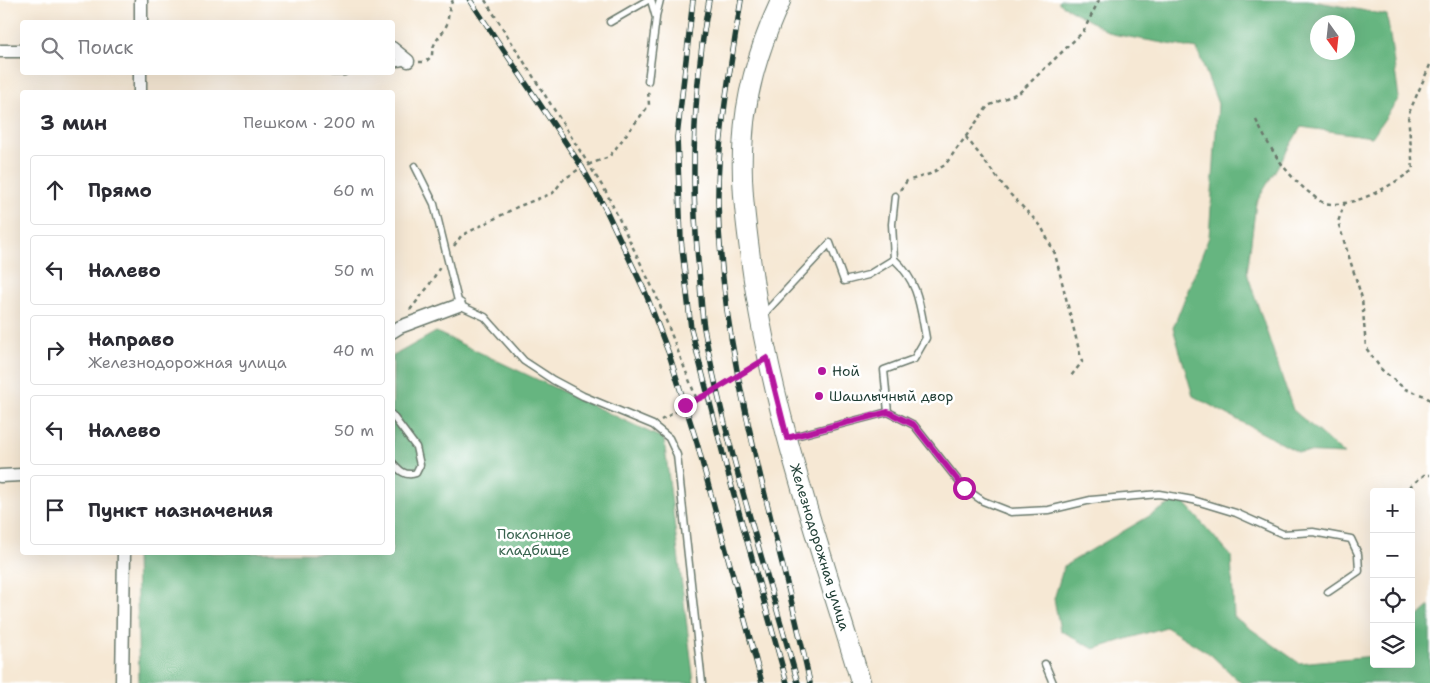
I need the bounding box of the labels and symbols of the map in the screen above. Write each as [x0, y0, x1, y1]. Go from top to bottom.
north arrow [1310, 15, 1355, 60]
place label: Ной [832, 362, 860, 380]
marker: Ной [816, 365, 828, 377]
place label: Шашлычный двор [829, 387, 954, 405]
marker: Шашлычный двор [813, 390, 825, 402]
route end [674, 394, 697, 417]
street label: Железнодорожная улица [786, 461, 854, 633]
route start [953, 477, 976, 500]
park label: Поклонное кладбище [497, 525, 571, 559]

